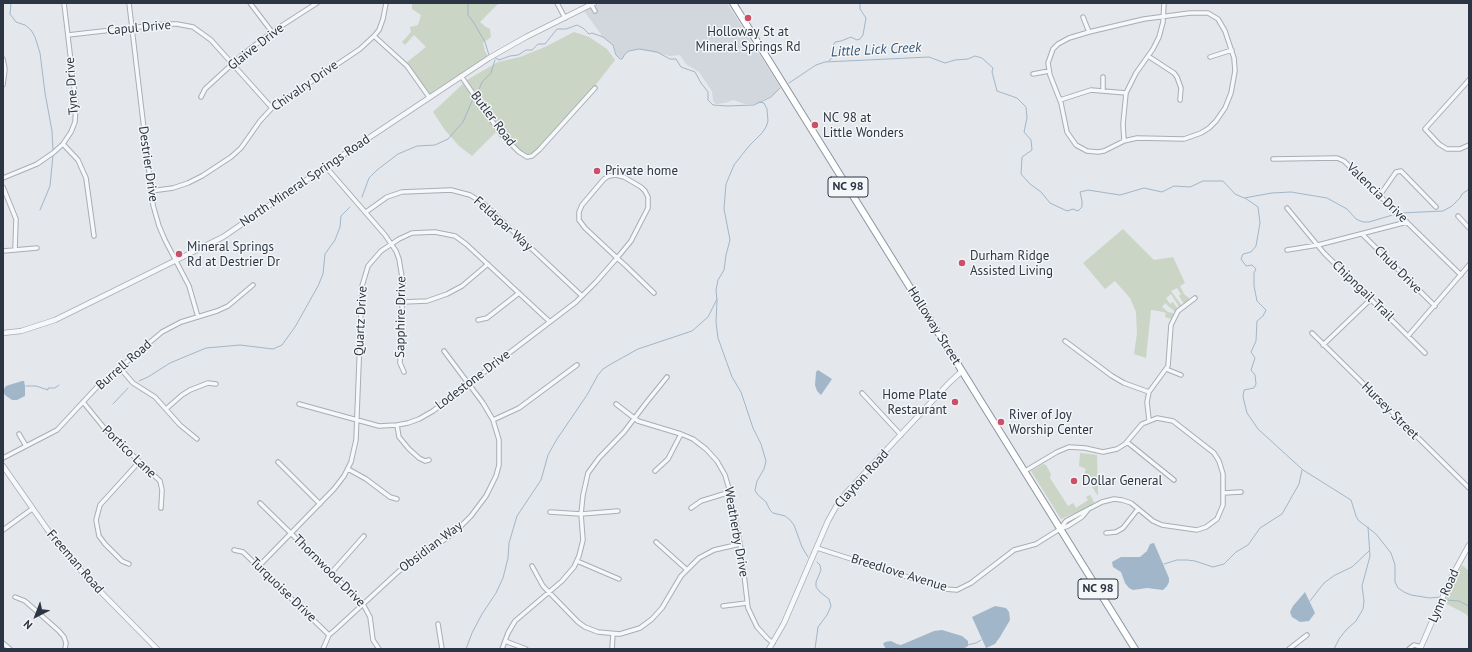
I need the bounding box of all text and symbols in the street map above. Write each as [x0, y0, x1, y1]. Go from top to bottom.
marker: Holloway St at Mineral Springs Rd [743, 13, 753, 23]
street label: Capul Drive [106, 17, 172, 39]
street label: Glaive Drive [225, 20, 287, 74]
place label: Holloway St at Mineral Springs Rd [695, 24, 801, 55]
water label: Little Lick Creek [830, 39, 922, 61]
street label: Tyne Drive [62, 57, 82, 115]
street label: Chivalry Drive [269, 57, 341, 115]
street label: Butler Road [467, 88, 519, 150]
place label: NC 98 at Little Wonders [823, 110, 904, 141]
marker: NC 98 at Little Wonders [810, 120, 820, 130]
street label: Destrier Drive [135, 125, 161, 203]
street label: North Mineral Springs Road [237, 132, 373, 230]
street label: Valencia Drive [1343, 160, 1411, 226]
place label: Private home [605, 163, 678, 179]
marker: Private home [592, 166, 602, 176]
road number: NC 98 [828, 177, 868, 197]
street label: Feldspar Way [470, 194, 536, 254]
place label: Mineral Springs Rd at Destrier Dr [187, 239, 280, 270]
street label: Chub Drive [1371, 243, 1425, 297]
place label: Durham Ridge Assisted Living [970, 248, 1053, 279]
marker: Mineral Springs Rd at Destrier Dr [174, 249, 184, 259]
street label: Chipngail Trail [1329, 257, 1397, 325]
marker: Durham Ridge Assisted Living [957, 258, 967, 268]
street label: Sapphire Drive [392, 276, 410, 358]
street label: Holloway Street [904, 284, 964, 368]
street label: Quartz Drive [351, 286, 371, 356]
street label: Burrell Road [93, 337, 155, 393]
street label: Lodestone Drive [433, 347, 513, 413]
street label: Hursey Street [1358, 379, 1422, 443]
place label: Home Plate Restaurant [882, 387, 947, 418]
marker: Home Plate Restaurant [950, 397, 960, 407]
place label: River of Joy Worship Center [1009, 407, 1093, 438]
marker: River of Joy Worship Center [996, 417, 1006, 427]
street label: Portico Lane [99, 422, 159, 482]
street label: Clayton Road [832, 447, 892, 511]
place label: Dollar General [1082, 473, 1162, 489]
marker: Dollar General [1069, 476, 1079, 486]
street label: Weatherby Drive [720, 486, 752, 578]
street label: Obsidian Way [396, 518, 466, 576]
street label: Freeman Road [43, 527, 107, 597]
street label: Thornwood Drive [290, 532, 368, 610]
street label: Breedlove Avenue [849, 551, 949, 595]
street label: Turquoise Drive [247, 554, 319, 626]
street label: Lynn Road [1425, 567, 1463, 625]
road number: NC 98 [1078, 579, 1118, 599]
north arrow [16, 596, 56, 636]
text: N [21, 617, 35, 633]

